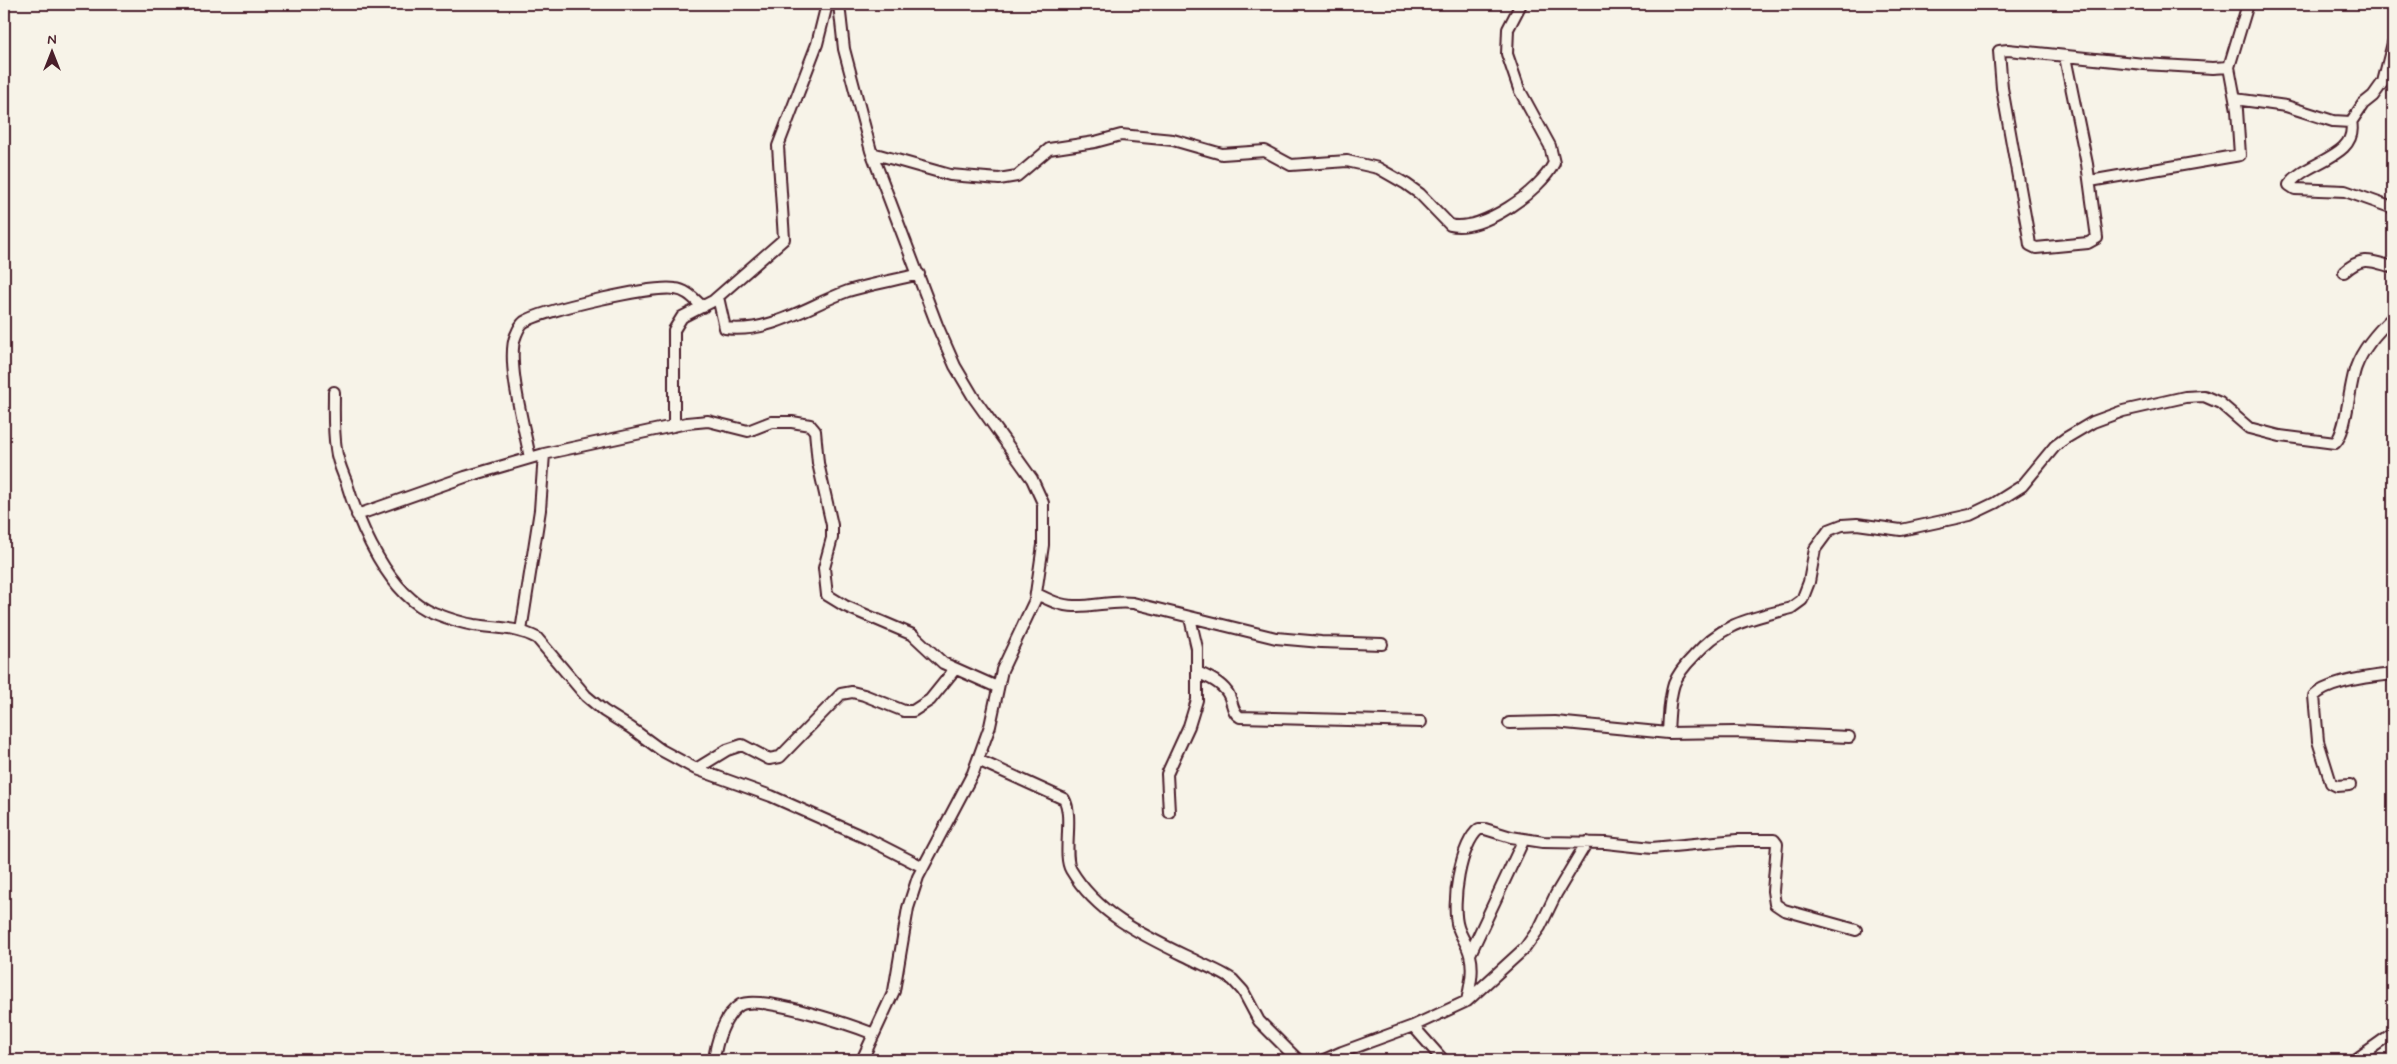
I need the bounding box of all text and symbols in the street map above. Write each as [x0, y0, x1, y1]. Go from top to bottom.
north arrow [28, 28, 78, 78]
text: N [47, 31, 57, 49]

